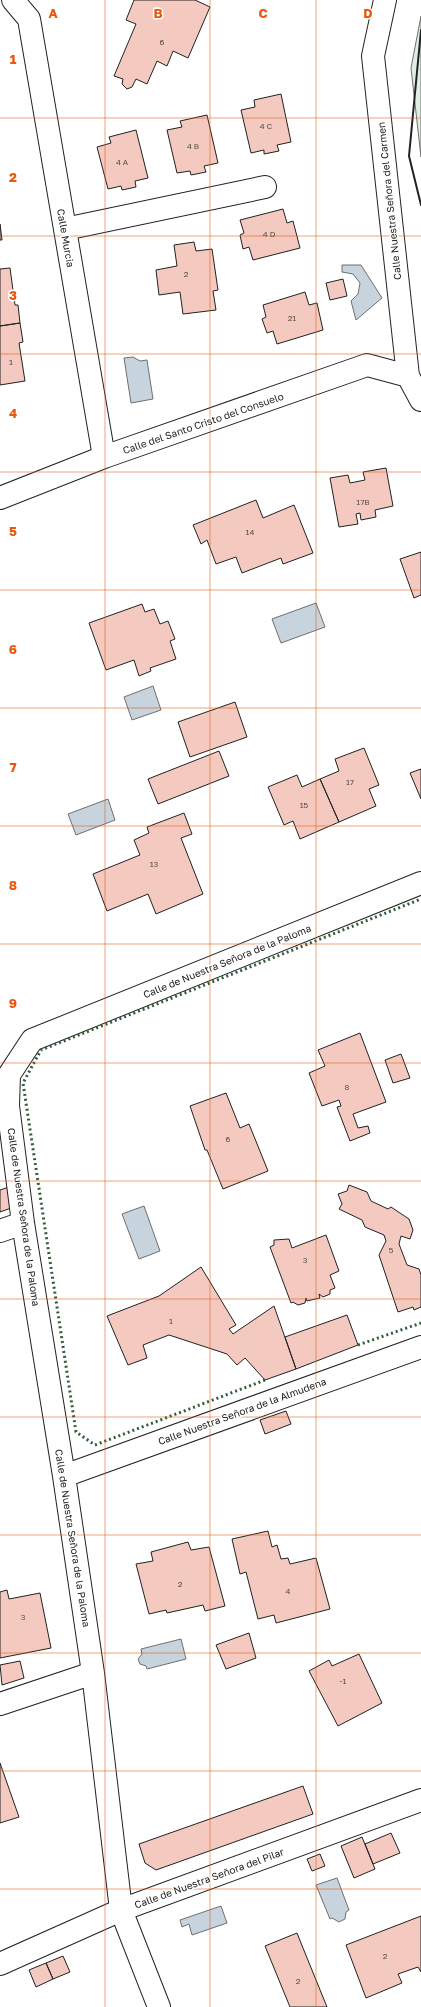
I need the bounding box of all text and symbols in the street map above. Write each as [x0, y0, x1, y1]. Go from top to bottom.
text: A [48, 5, 58, 21]
text: B [153, 5, 163, 21]
text: C [258, 5, 268, 21]
text: D [363, 5, 373, 21]
house number: 6 [160, 37, 165, 47]
text: 1 [10, 51, 17, 67]
house number: 4 C [260, 121, 273, 131]
street label: Calle Nuestra Señora del Carmen [375, 121, 403, 281]
house number: 4 B [187, 141, 199, 151]
house number: 4 A [116, 157, 129, 167]
text: 2 [9, 169, 17, 185]
street label: Calle Murcia [55, 208, 77, 268]
house number: 4 D [263, 229, 276, 239]
house number: 2 [184, 269, 189, 279]
text: 3 [9, 287, 17, 303]
house number: 21 [288, 313, 296, 323]
house number: 1 [9, 357, 13, 367]
street label: Calle del Santo Cristo del Consuelo [121, 390, 285, 456]
text: 4 [9, 405, 17, 421]
house number: 17B [356, 497, 370, 507]
text: 5 [9, 523, 17, 539]
house number: 14 [246, 527, 254, 537]
text: 6 [9, 641, 17, 657]
text: 7 [9, 759, 17, 775]
house number: 17 [346, 777, 354, 787]
house number: 15 [300, 800, 309, 810]
house number: 13 [150, 859, 159, 869]
text: 8 [9, 877, 17, 893]
street label: Calle de Nuestra Señora de la Paloma [141, 922, 313, 1000]
text: 9 [9, 995, 17, 1011]
house number: 8 [345, 1082, 350, 1092]
street label: Calle de Nuestra Señora de la Paloma [6, 1127, 42, 1307]
house number: 6 [226, 1134, 231, 1144]
house number: 5 [389, 1245, 394, 1255]
house number: 3 [303, 1255, 308, 1265]
house number: 1 [169, 1316, 173, 1326]
street label: Calle Nuestra Señora de la Almudena [156, 1375, 328, 1447]
street label: Calle de Nuestra Señora de la Paloma [53, 1448, 93, 1628]
house number: 2 [178, 1579, 183, 1589]
house number: 4 [286, 1586, 291, 1596]
house number: 3 [21, 1612, 26, 1622]
house number: -1 [340, 1676, 347, 1686]
street label: Calle de Nuestra Señora del Pilar [133, 1845, 285, 1911]
house number: 2 [383, 1951, 388, 1961]
house number: 2 [296, 1976, 301, 1986]

